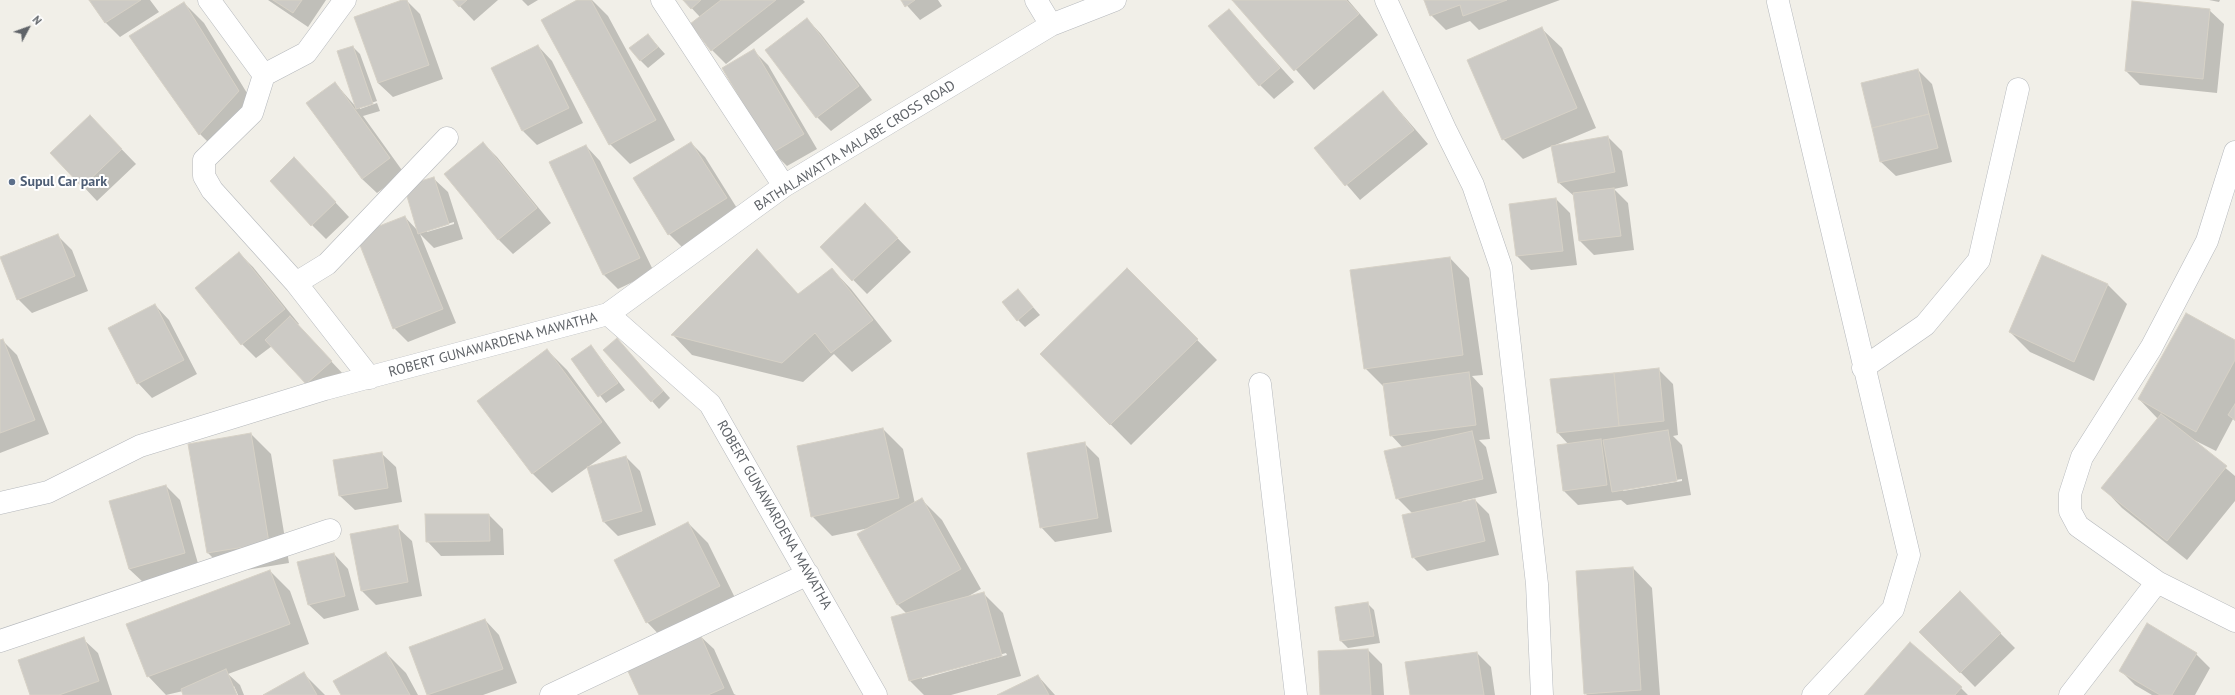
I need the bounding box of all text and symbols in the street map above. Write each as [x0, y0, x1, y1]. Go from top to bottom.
north arrow [8, 8, 48, 48]
text: N [29, 13, 45, 27]
street label: BATHALAWATTA MALABE CROSS ROAD [752, 77, 958, 215]
place label: Supul Car park [20, 174, 107, 190]
marker: Supul Car park [7, 177, 17, 187]
street label: ROBERT GUNAWARDENA MAWATHA [387, 309, 599, 381]
street label: ROBERT GUNAWARDENA MAWATHA [713, 418, 835, 612]

